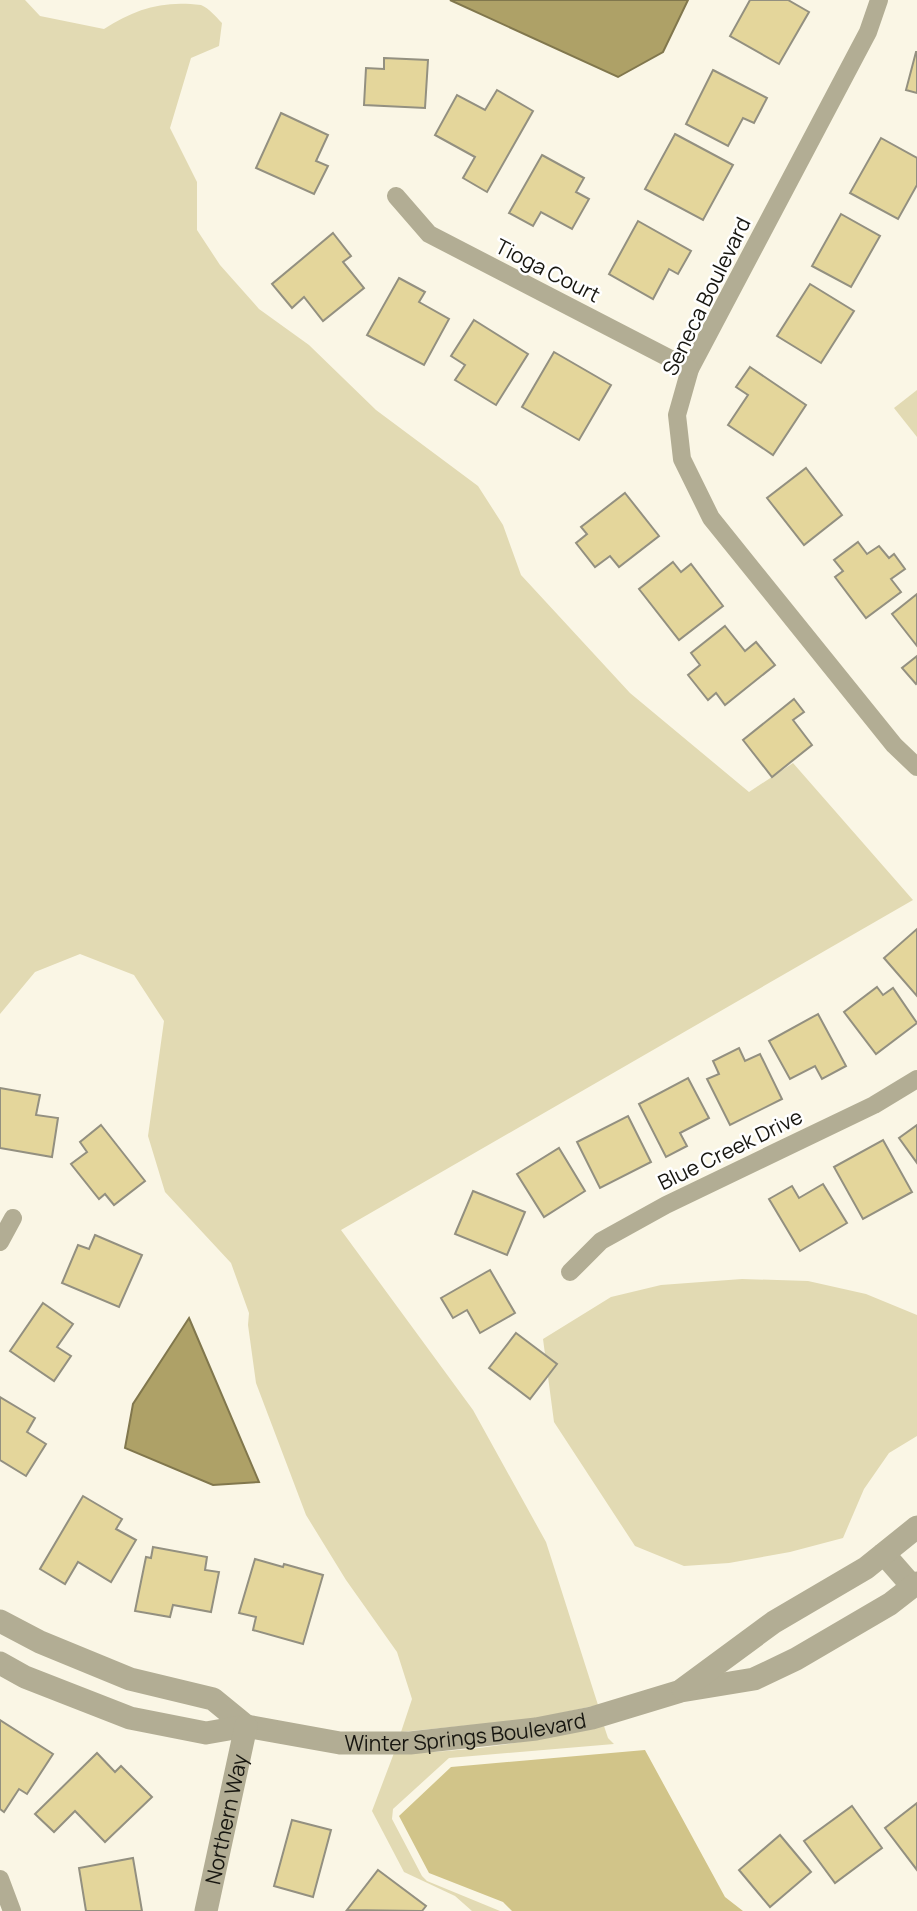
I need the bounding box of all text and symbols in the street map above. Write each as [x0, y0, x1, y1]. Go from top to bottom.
street label: Seneca Boulevard [655, 212, 757, 380]
street label: Tioga Court [491, 232, 605, 308]
street label: Blue Creek Drive [653, 1102, 807, 1196]
street label: Winter Springs Boulevard [345, 1705, 588, 1757]
street label: Northern Way [198, 1751, 254, 1887]

